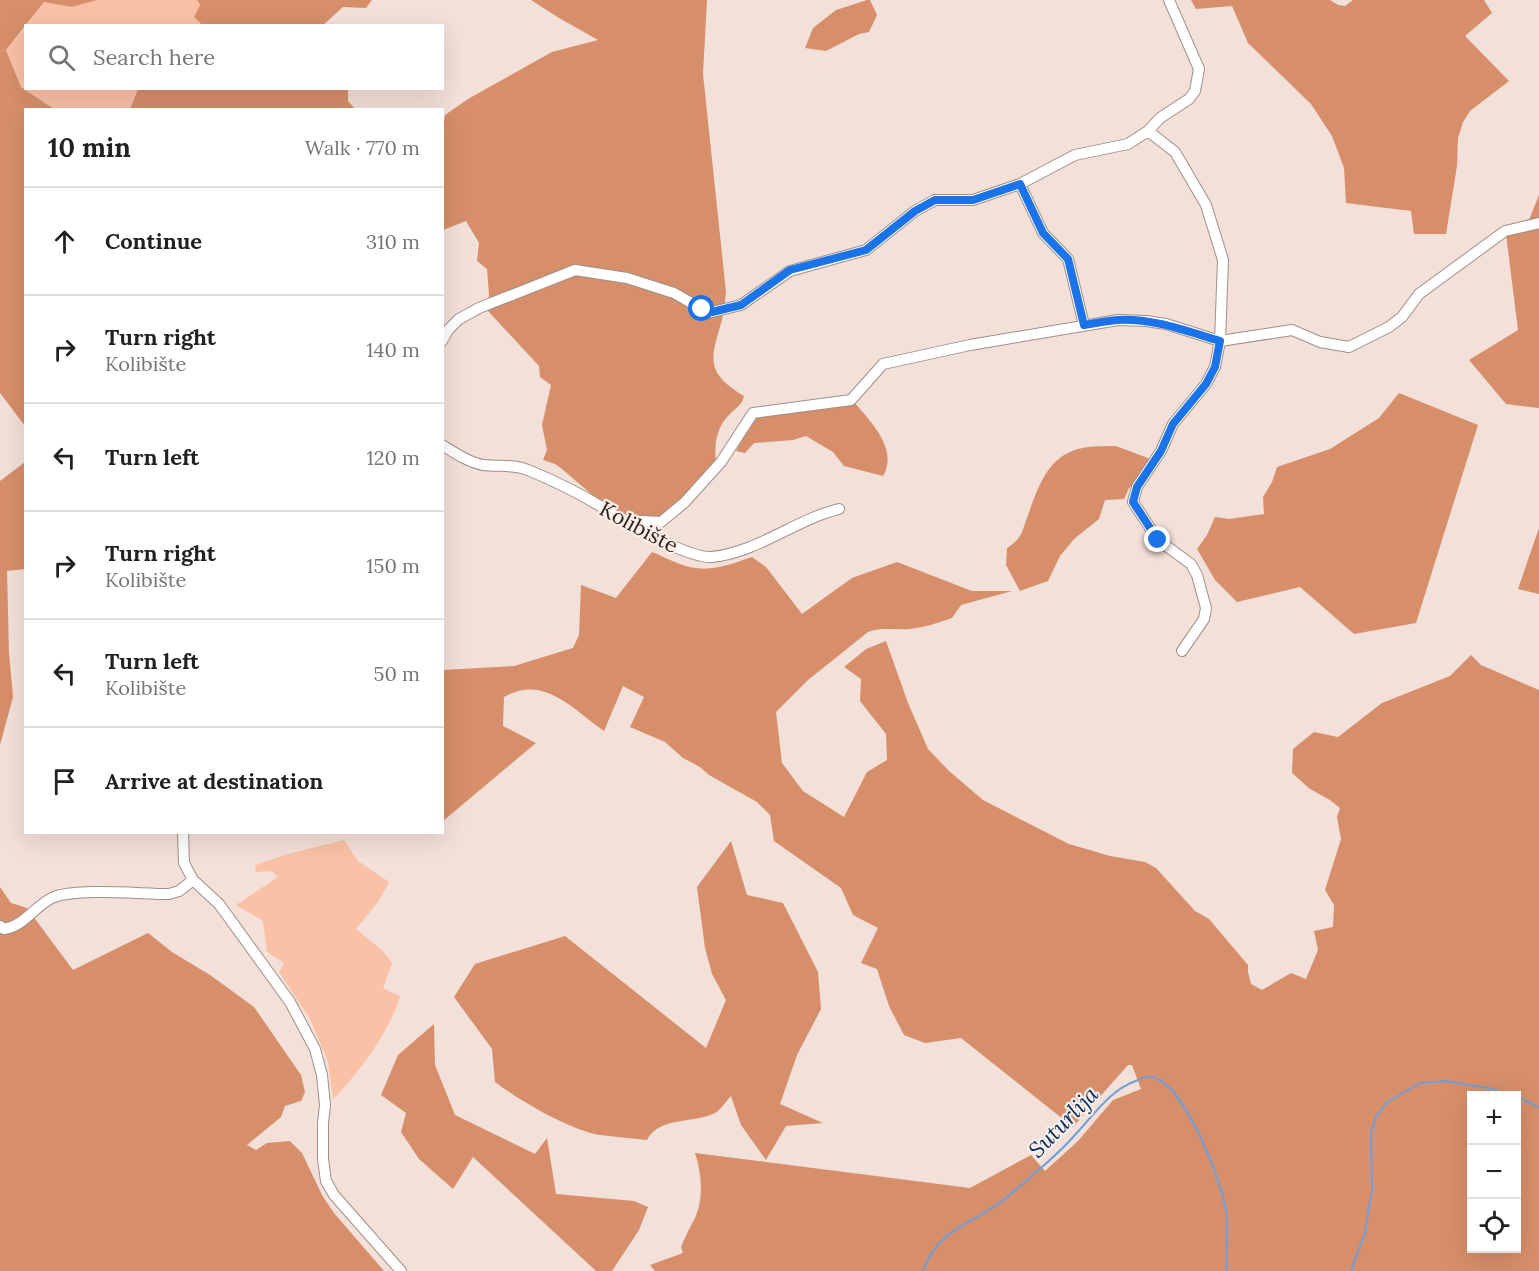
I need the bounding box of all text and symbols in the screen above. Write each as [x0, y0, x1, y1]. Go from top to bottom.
search box [24, 24, 444, 90]
icon: search [45, 41, 78, 74]
text: Search here [93, 43, 215, 71]
text: 10 min [48, 131, 131, 164]
text: Walk · 770 m [305, 135, 420, 160]
icon: ahead [48, 225, 81, 258]
text: Continue [105, 227, 202, 255]
text: 310 m [366, 229, 420, 254]
route start [688, 295, 714, 321]
text: Turn right [105, 323, 216, 351]
icon: right [48, 333, 81, 366]
text: 140 m [366, 337, 420, 362]
text: Kolibište [105, 351, 186, 376]
icon: left [48, 441, 81, 474]
text: Turn left [105, 443, 199, 471]
text: 120 m [366, 445, 420, 470]
street label: Kolibište [595, 495, 683, 559]
route end [1144, 526, 1170, 552]
text: Turn right [105, 539, 216, 567]
icon: right [48, 549, 81, 582]
text: 150 m [366, 553, 420, 578]
text: Kolibište [105, 567, 186, 592]
text: Turn left [105, 647, 199, 675]
icon: left [48, 657, 81, 690]
text: 50 m [374, 661, 420, 686]
text: Kolibište [105, 675, 186, 700]
icon: arrive [48, 765, 81, 798]
text: Arrive at destination [105, 767, 323, 795]
water label: Suturlija [1022, 1080, 1104, 1163]
map controls [1467, 1091, 1521, 1253]
button: + [1467, 1091, 1521, 1145]
button: − [1467, 1145, 1521, 1199]
button: locate [1467, 1199, 1521, 1253]

